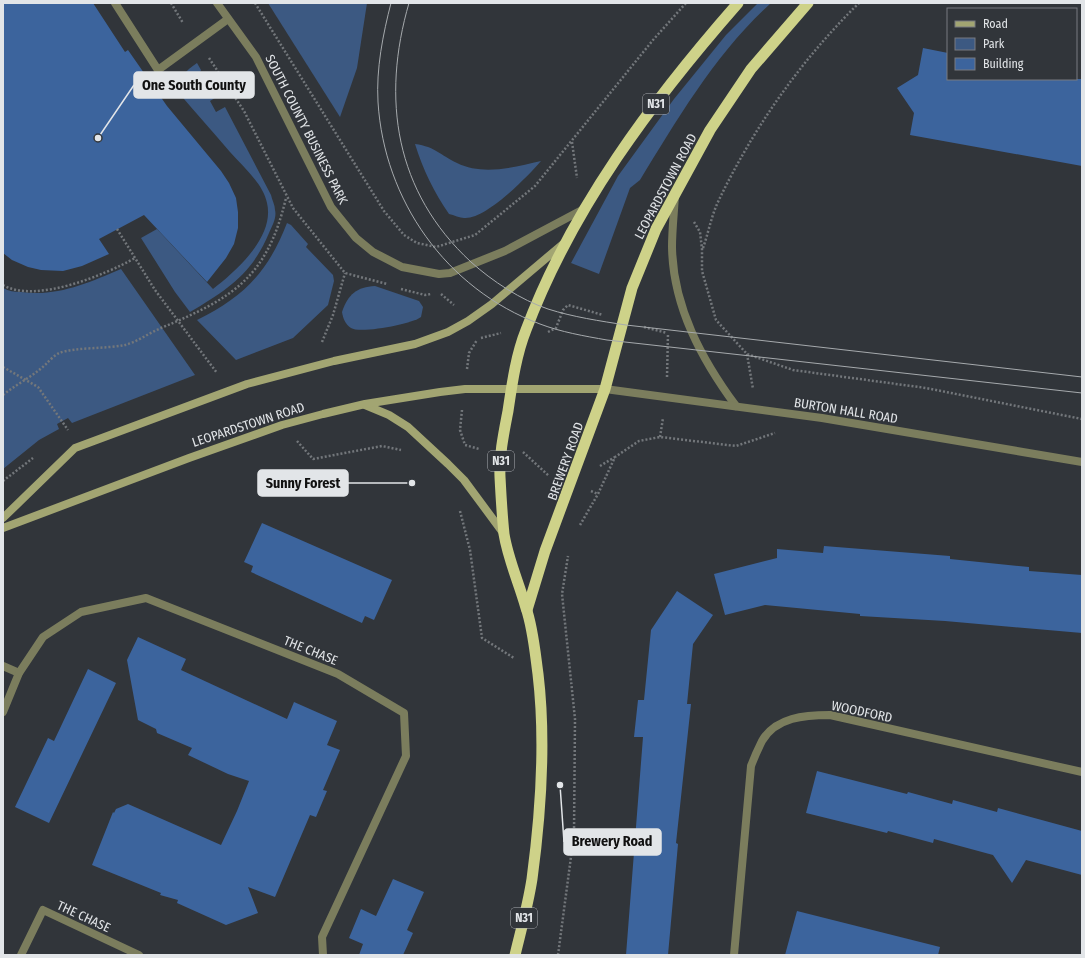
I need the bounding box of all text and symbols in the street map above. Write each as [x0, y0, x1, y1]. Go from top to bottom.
legend [947, 8, 1077, 80]
text: Road [983, 17, 1008, 31]
text: Park [983, 37, 1005, 51]
street label: SOUTH COUNTY BUSINESS PARK [262, 52, 351, 207]
text: Building [983, 57, 1024, 71]
callout: One South County [134, 72, 254, 98]
text: One South County [142, 77, 246, 94]
road number: N31 [643, 94, 669, 114]
street label: LEOPARDSTOWN ROAD [631, 131, 700, 242]
street label: BURTON HALL ROAD [793, 395, 899, 426]
street label: LEOPARDSTOWN ROAD [190, 399, 306, 450]
street label: BREWERY ROAD [544, 420, 587, 502]
road number: N31 [488, 451, 514, 471]
callout: Sunny Forest [258, 470, 348, 496]
text: Sunny Forest [266, 475, 341, 492]
street label: THE CHASE [282, 633, 340, 668]
street label: WOODFORD [830, 698, 894, 725]
callout: Brewery Road [564, 829, 661, 855]
text: Brewery Road [572, 833, 652, 850]
street label: THE CHASE [55, 898, 113, 935]
road number: N31 [511, 908, 537, 928]

